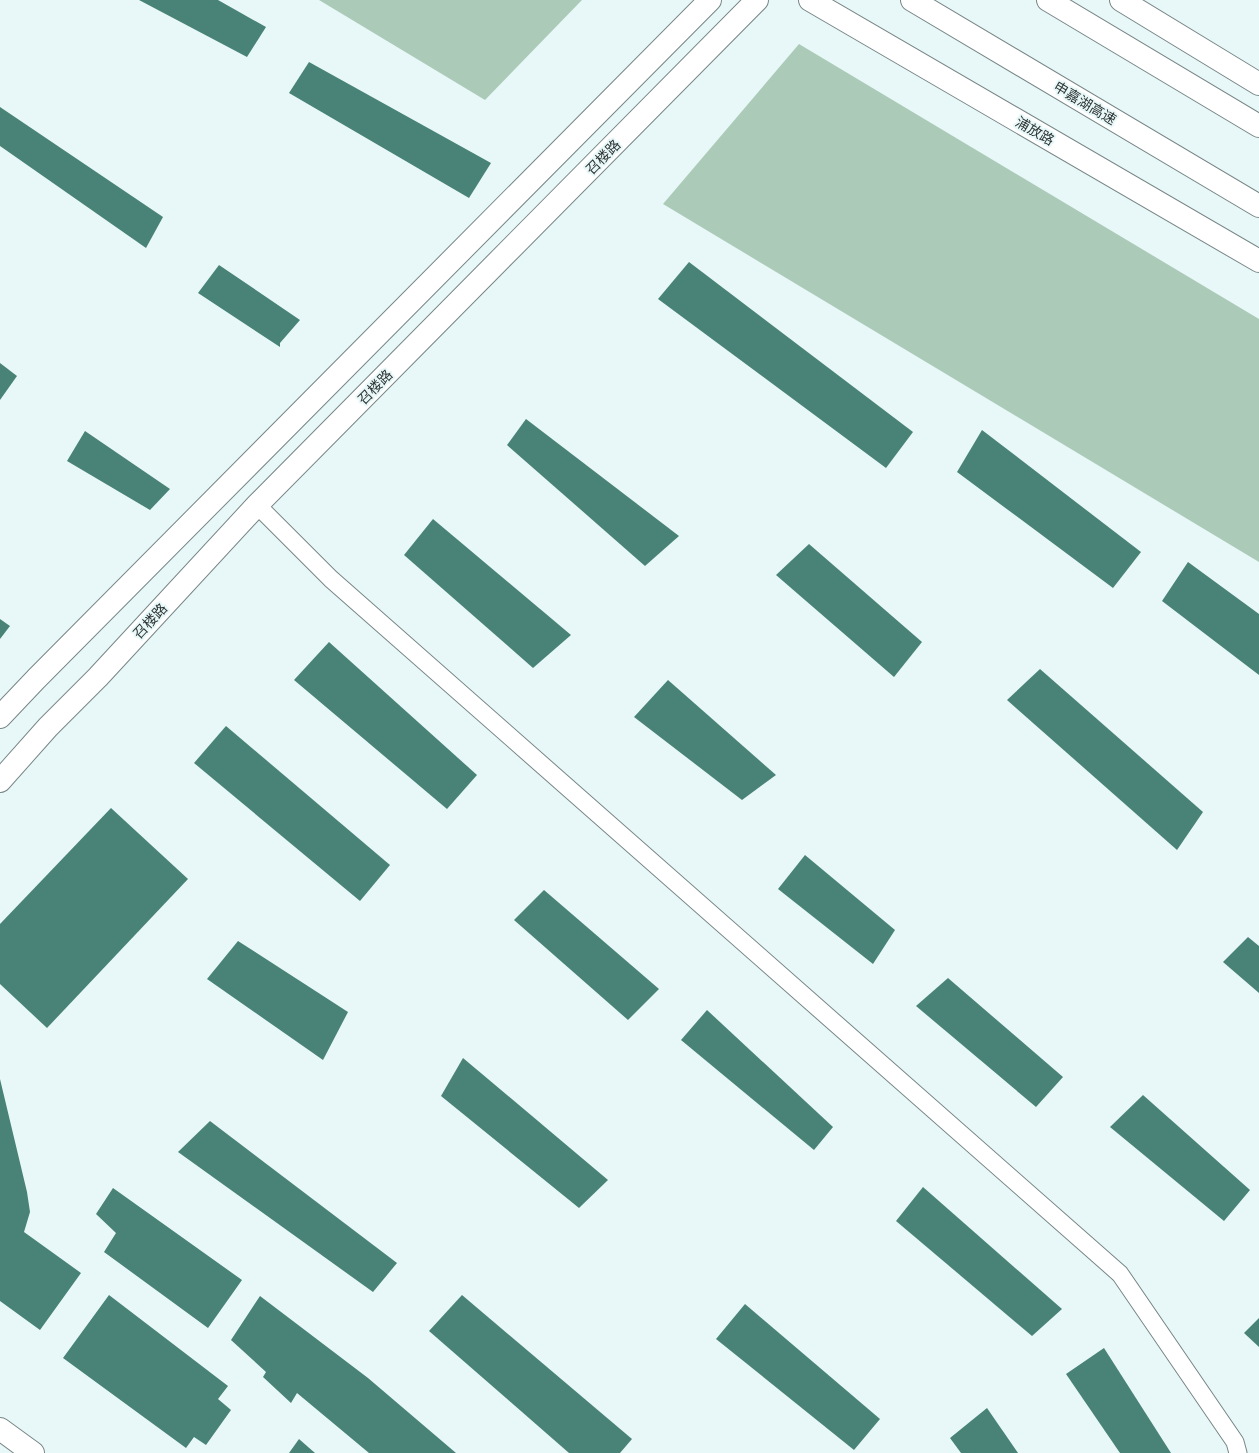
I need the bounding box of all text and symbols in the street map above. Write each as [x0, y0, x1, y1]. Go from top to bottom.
street label: 申嘉湖高速 [1051, 78, 1119, 128]
street label: 浦放路 [1013, 114, 1057, 148]
street label: 召楼路 [582, 136, 624, 178]
street label: 召楼路 [354, 366, 396, 408]
street label: 召楼路 [130, 600, 170, 642]

